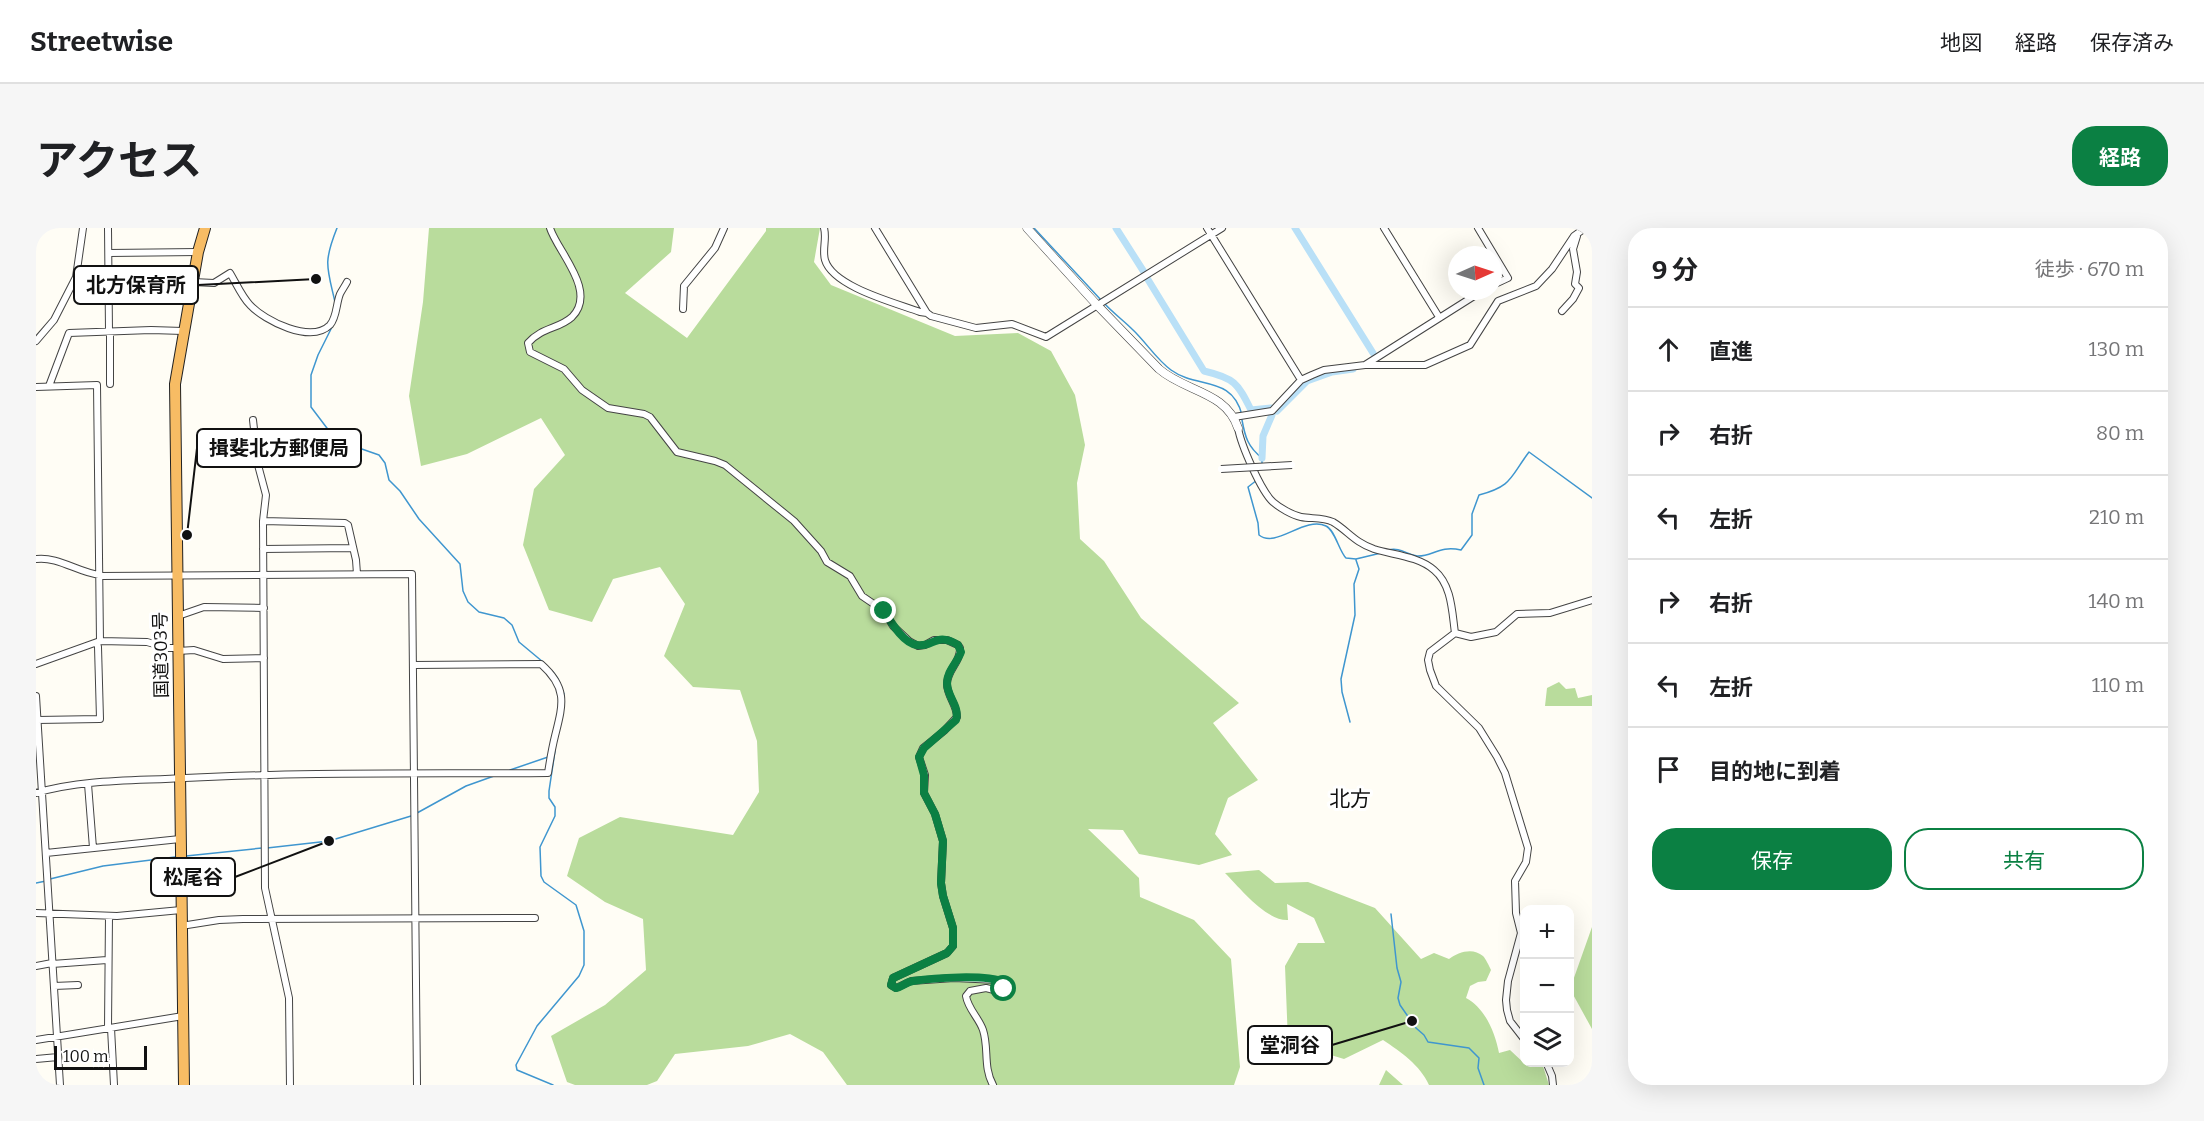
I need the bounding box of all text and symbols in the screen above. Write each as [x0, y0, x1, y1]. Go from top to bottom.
text: Streetwise [30, 25, 173, 58]
text: 地図 [1940, 30, 1982, 56]
text: 経路 [2015, 30, 2057, 56]
text: 保存済み [2090, 30, 2174, 56]
button: 経路 [2072, 126, 2168, 186]
text: アクセス [36, 136, 202, 186]
north arrow [1448, 246, 1502, 300]
text: 9 分 [1652, 255, 1698, 286]
text: 徒歩 · 670 m [2035, 257, 2144, 281]
callout: 北方保育所 [74, 266, 198, 304]
text: 北方保育所 [86, 273, 186, 297]
icon: ahead [1652, 333, 1685, 366]
text: 130 m [2089, 337, 2144, 361]
text: 直進 [1709, 338, 1753, 365]
icon: right [1652, 417, 1685, 450]
text: 80 m [2096, 421, 2144, 445]
text: 右折 [1709, 422, 1753, 449]
callout: 揖斐北方郵便局 [197, 429, 361, 467]
text: 揖斐北方郵便局 [209, 436, 349, 460]
icon: left [1652, 501, 1685, 534]
text: 210 m [2089, 505, 2144, 529]
text: 左折 [1709, 506, 1753, 533]
icon: right [1652, 585, 1685, 618]
text: 140 m [2088, 589, 2144, 613]
text: 右折 [1709, 590, 1753, 617]
route end [870, 597, 896, 623]
street label: 国道303号 [149, 612, 173, 698]
icon: left [1652, 669, 1685, 702]
text: 110 m [2092, 673, 2144, 697]
text: 左折 [1709, 674, 1753, 701]
icon: arrive [1652, 753, 1685, 786]
text: 目的地に到着 [1709, 758, 1841, 785]
district label: 北方 [1329, 786, 1371, 812]
button: 保存 [1652, 828, 1892, 890]
button: 共有 [1904, 828, 2144, 890]
callout: 松尾谷 [151, 858, 235, 896]
text: 松尾谷 [163, 865, 223, 889]
map controls [1520, 905, 1574, 1067]
button: + [1520, 905, 1574, 959]
button: − [1520, 959, 1574, 1013]
route start [990, 975, 1016, 1001]
button: layers [1520, 1013, 1574, 1067]
callout: 堂洞谷 [1248, 1026, 1332, 1064]
text: 堂洞谷 [1260, 1033, 1320, 1057]
scale bar [54, 1043, 147, 1070]
text: 100 m [63, 1047, 108, 1066]

